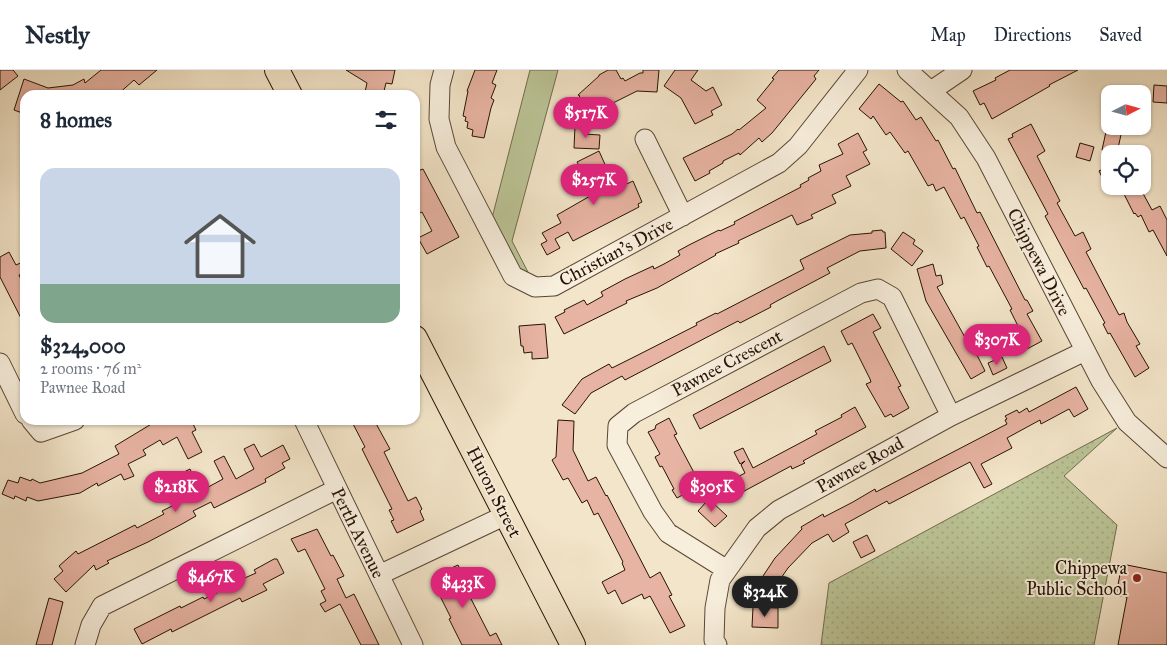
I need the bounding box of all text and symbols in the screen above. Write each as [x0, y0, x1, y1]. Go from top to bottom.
text: Nestly [25, 20, 90, 50]
text: Map [930, 24, 966, 46]
text: Directions [994, 24, 1071, 46]
text: Saved [1099, 24, 1142, 46]
north arrow [1101, 85, 1151, 135]
map controls [1101, 85, 1151, 195]
pin: $517K [551, 97, 621, 139]
text: $517K [564, 103, 608, 122]
icon: filters [372, 106, 400, 134]
text: 8 homes [40, 107, 112, 133]
button: locate [1101, 145, 1151, 195]
pin: $257K [559, 164, 629, 206]
text: $257K [572, 170, 616, 189]
icon: home [175, 201, 265, 291]
street label: Chippewa Drive [1003, 205, 1075, 319]
street label: Christian's Drive [555, 213, 677, 291]
street label: Pawnee Crescent [668, 324, 787, 401]
pin: $307K [962, 324, 1032, 366]
text: $307K [974, 330, 1020, 349]
text: $324,000 [40, 333, 126, 359]
text: 2 rooms · 76 m² [40, 359, 141, 378]
text: Pawnee Road [40, 378, 126, 397]
street label: Pawnee Road [813, 432, 907, 498]
street label: Huron Street [462, 443, 527, 542]
pin: $218K [141, 470, 211, 513]
pin: $305K [677, 470, 747, 513]
text: $218K [154, 477, 198, 496]
text: $305K [690, 477, 734, 496]
street label: Perth Avenue [327, 484, 389, 582]
place label: Chippewa Public School [1026, 557, 1127, 600]
pin: $467K [176, 560, 246, 603]
pin: $433K [428, 566, 498, 609]
text: $467K [188, 567, 234, 586]
marker: Chippewa Public School [1131, 572, 1143, 584]
text: $433K [442, 573, 484, 592]
pin: $324K [730, 576, 800, 618]
text: $324K [743, 582, 787, 601]

